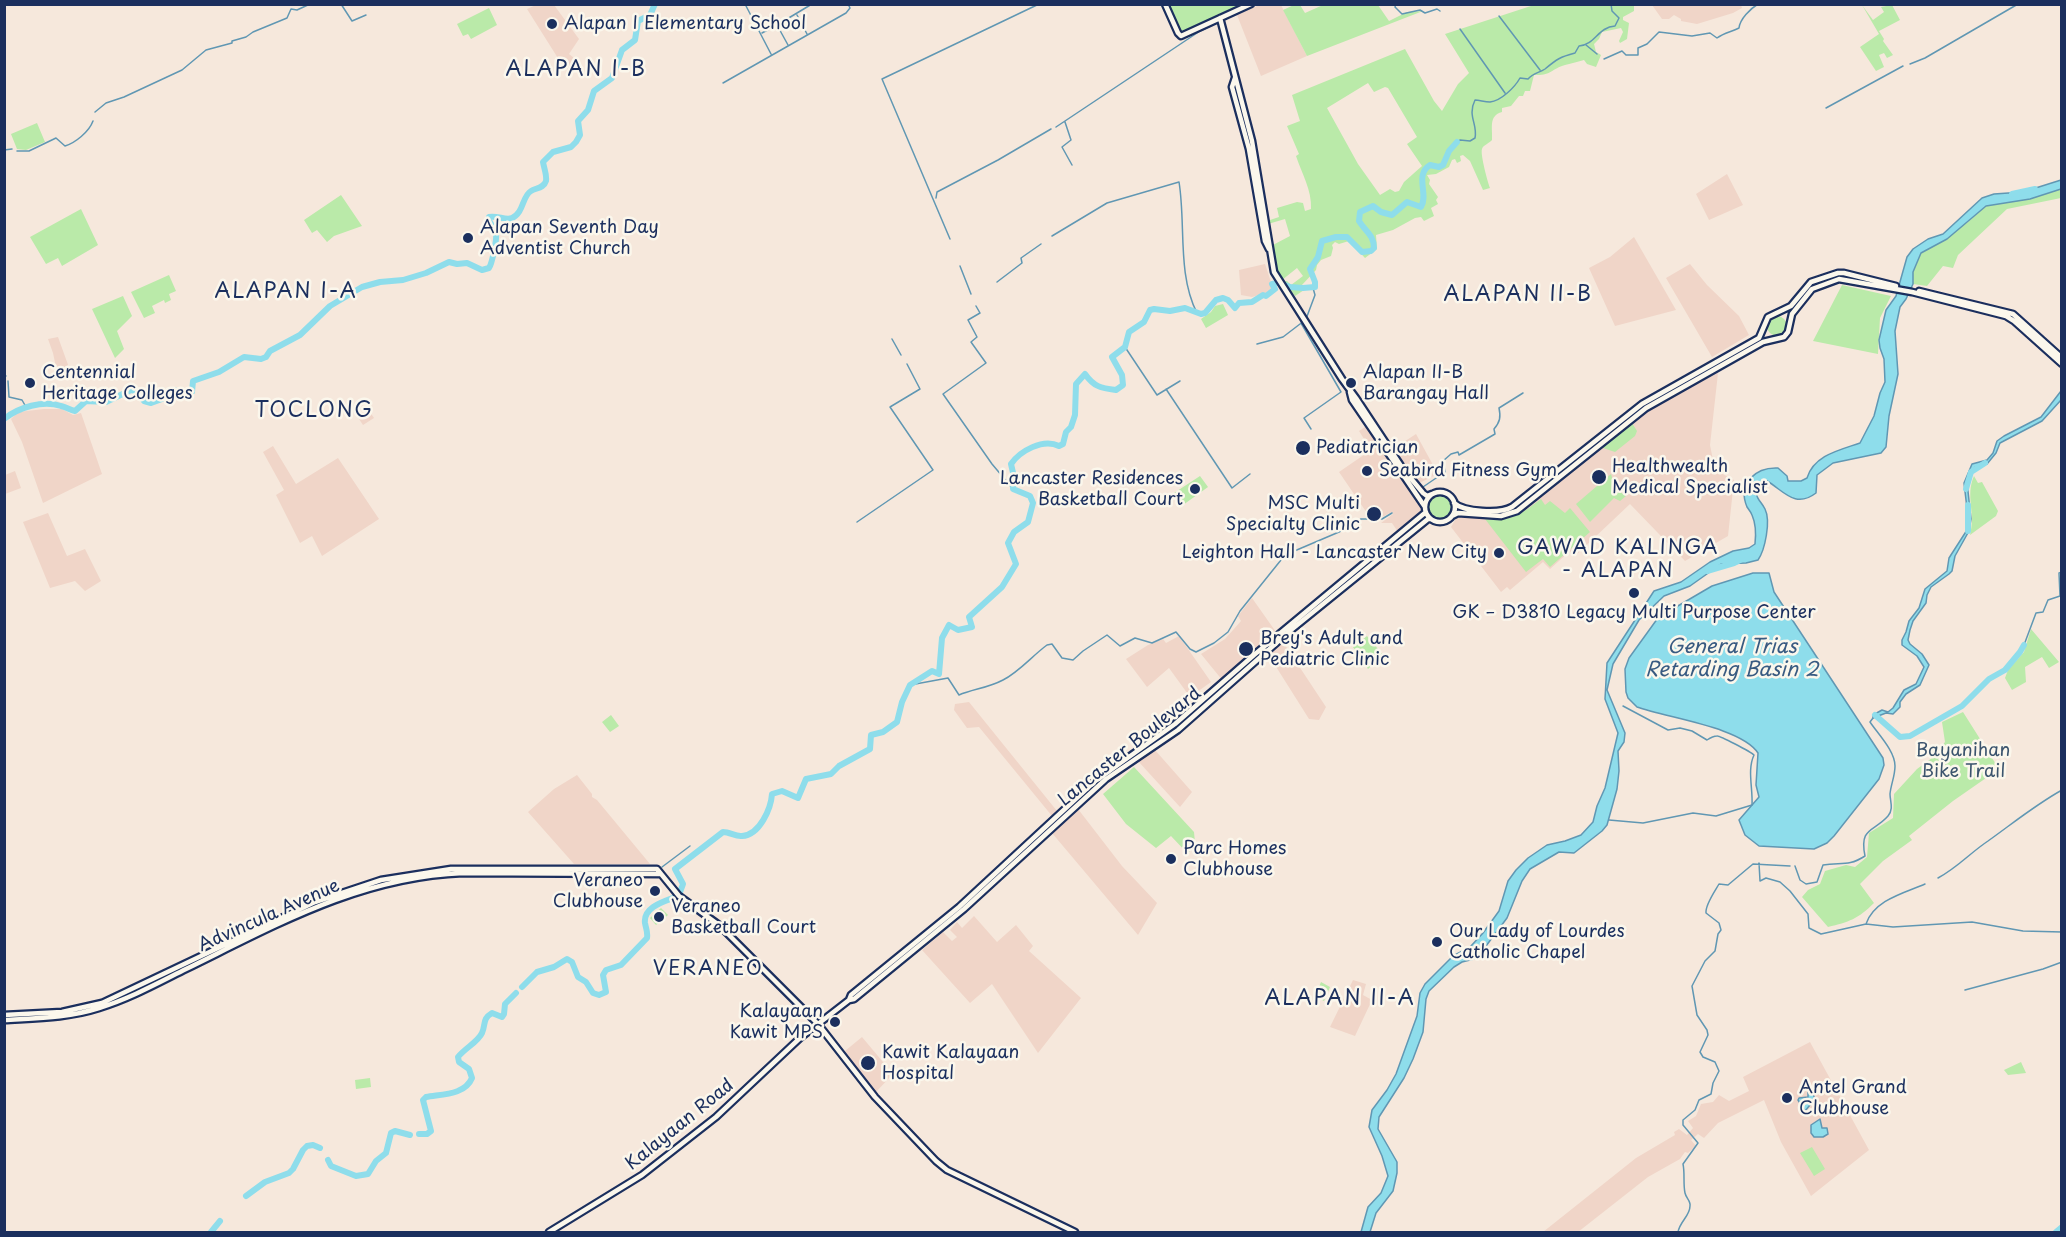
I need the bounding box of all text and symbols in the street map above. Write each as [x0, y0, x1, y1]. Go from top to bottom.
place label: Alapan I Elementary School [564, 13, 806, 35]
marker: Alapan I Elementary School [545, 17, 559, 31]
district label: ALAPAN I-B [506, 57, 646, 83]
place label: Alapan Seventh Day Adventist Church [480, 217, 659, 260]
marker: Alapan Seventh Day Adventist Church [461, 231, 475, 245]
district label: ALAPAN I-A [215, 279, 357, 305]
district label: ALAPAN II-B [1444, 282, 1592, 308]
place label: Centennial Heritage Colleges [42, 362, 193, 404]
place label: Alapan II-B Barangay Hall [1363, 362, 1489, 404]
marker: Centennial Heritage Colleges [23, 376, 37, 390]
marker: Alapan II-B Barangay Hall [1344, 376, 1358, 390]
district label: TOCLONG [255, 398, 373, 424]
place label: Pediatrician [1316, 437, 1418, 459]
marker: Pediatrician [1294, 439, 1312, 457]
place label: Healthwealth Medical Specialist [1612, 456, 1768, 498]
place label: Seabird Fitness Gym [1379, 460, 1557, 482]
marker: Seabird Fitness Gym [1360, 464, 1374, 478]
place label: Lancaster Residences Basketball Court [1000, 468, 1183, 510]
marker: Healthwealth Medical Specialist [1590, 468, 1608, 486]
marker: Lancaster Residences Basketball Court [1188, 482, 1202, 496]
place label: MSC Multi Specialty Clinic [1226, 493, 1360, 536]
marker: MSC Multi Specialty Clinic [1365, 505, 1383, 523]
district label: GAWAD KALINGA - ALAPAN [1516, 536, 1720, 583]
place label: Leighton Hall - Lancaster New City [1182, 542, 1487, 564]
marker: Leighton Hall - Lancaster New City [1492, 546, 1506, 560]
marker: GK – D3810 Legacy Multi Purpose Center [1627, 586, 1641, 600]
place label: GK – D3810 Legacy Multi Purpose Center [1452, 602, 1816, 624]
place label: Brey's Adult and Pediatric Clinic [1260, 628, 1403, 670]
water label: General Trias Retarding Basin 2 [1645, 635, 1819, 682]
marker: Brey's Adult and Pediatric Clinic [1237, 640, 1255, 658]
street label: Lancaster Boulevard [1054, 683, 1206, 811]
park label: Bayanihan Bike Trail [1916, 740, 2010, 783]
place label: Parc Homes Clubhouse [1183, 838, 1286, 880]
marker: Parc Homes Clubhouse [1164, 852, 1178, 866]
place label: Veraneo Clubhouse [553, 870, 643, 912]
street label: Advincula Avenue [195, 875, 343, 957]
marker: Veraneo Clubhouse [648, 884, 662, 898]
place label: Veraneo Basketball Court [671, 896, 816, 938]
marker: Veraneo Basketball Court [652, 910, 666, 924]
place label: Our Lady of Lourdes Catholic Chapel [1449, 921, 1625, 964]
marker: Our Lady of Lourdes Catholic Chapel [1430, 935, 1444, 949]
district label: VERANEO [653, 957, 763, 981]
district label: ALAPAN II-A [1265, 986, 1415, 1012]
place label: Kalayaan Kawit MPS [730, 1001, 823, 1044]
marker: Kalayaan Kawit MPS [828, 1015, 842, 1029]
place label: Kawit Kalayaan Hospital [882, 1042, 1019, 1084]
marker: Kawit Kalayaan Hospital [859, 1054, 877, 1072]
street label: Kalayaan Road [622, 1075, 738, 1175]
place label: Antel Grand Clubhouse [1799, 1077, 1907, 1120]
marker: Antel Grand Clubhouse [1780, 1091, 1794, 1105]

